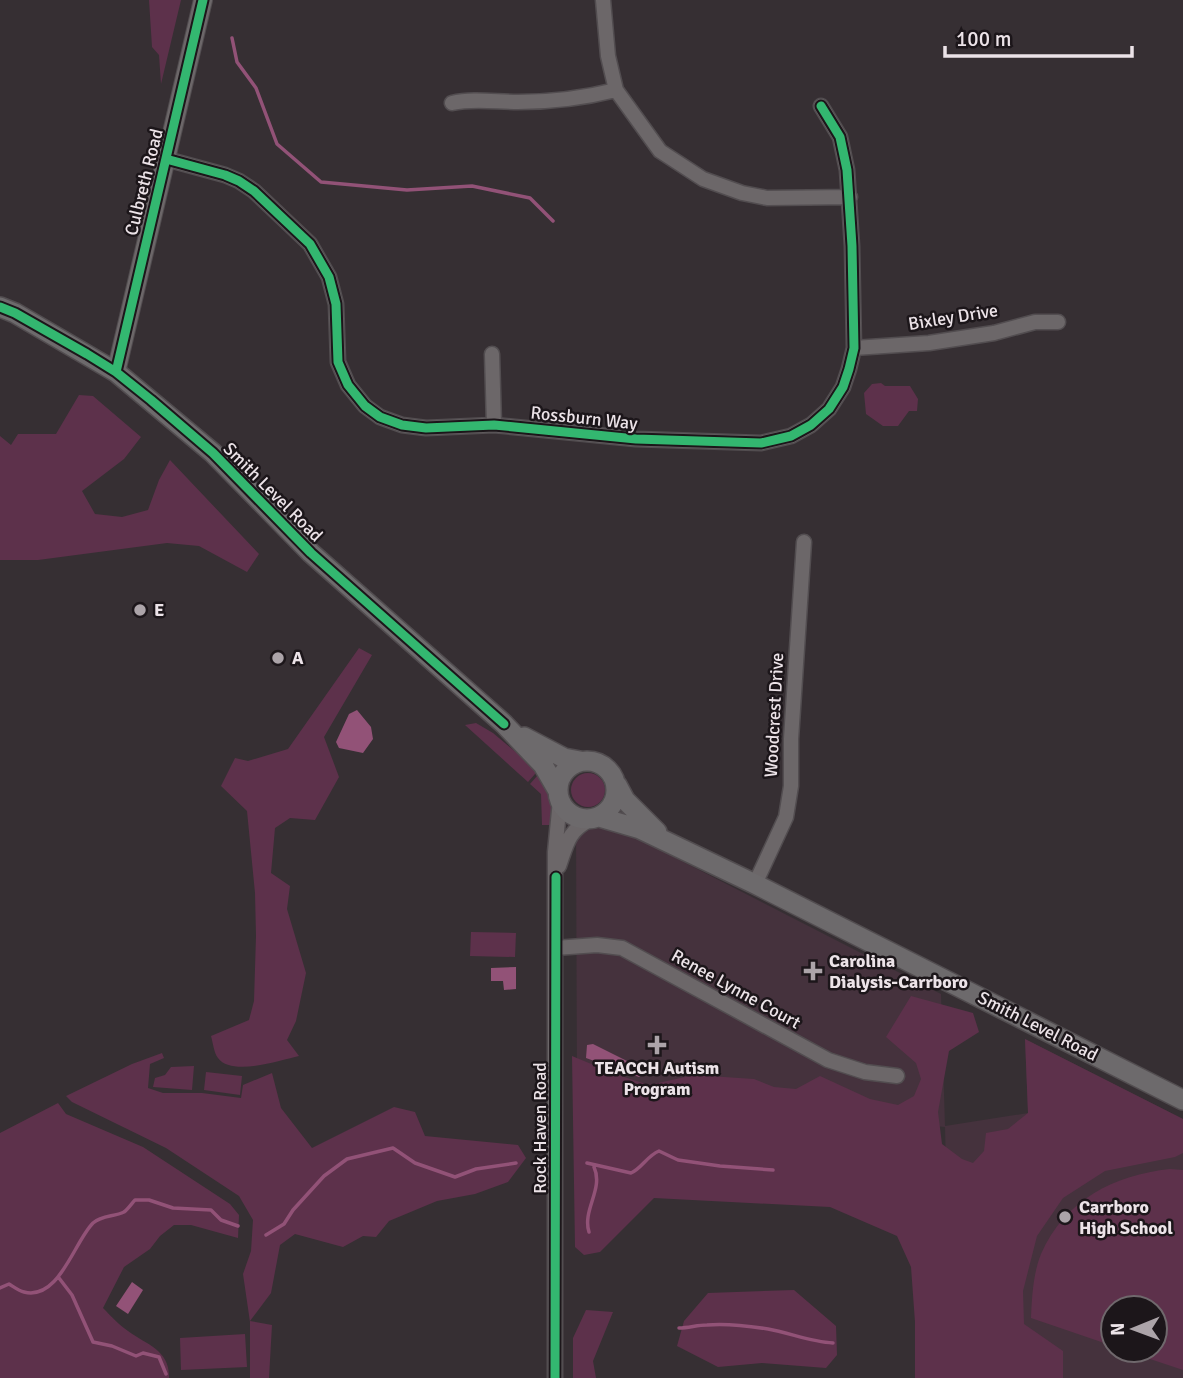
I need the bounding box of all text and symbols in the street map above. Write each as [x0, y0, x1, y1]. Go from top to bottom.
scale bar [945, 14, 1132, 58]
text: 100 m [956, 26, 1011, 52]
street label: Culbreth Road [120, 126, 168, 238]
street label: Bixley Drive [907, 299, 999, 335]
street label: Rossburn Way [529, 401, 639, 435]
street label: Smith Level Road [219, 438, 327, 546]
place label: E [154, 599, 164, 621]
marker: E [132, 602, 148, 618]
place label: A [292, 647, 304, 669]
marker: A [270, 650, 286, 666]
street label: Woodcrest Drive [760, 652, 788, 778]
street label: Renee Lynne Court [668, 944, 804, 1034]
place label: Carolina Dialysis-Carrboro [829, 950, 968, 993]
marker: Carolina Dialysis-Carrboro [803, 961, 823, 981]
street label: Smith Level Road [974, 986, 1102, 1066]
marker: TEACCH Autism Program [647, 1035, 667, 1055]
place label: TEACCH Autism Program [595, 1057, 719, 1100]
street label: Rock Haven Road [529, 1062, 551, 1194]
place label: Carrboro High School [1079, 1196, 1173, 1239]
marker: Carrboro High School [1057, 1209, 1073, 1225]
north arrow [1099, 1294, 1169, 1364]
text: N [1106, 1322, 1130, 1336]

